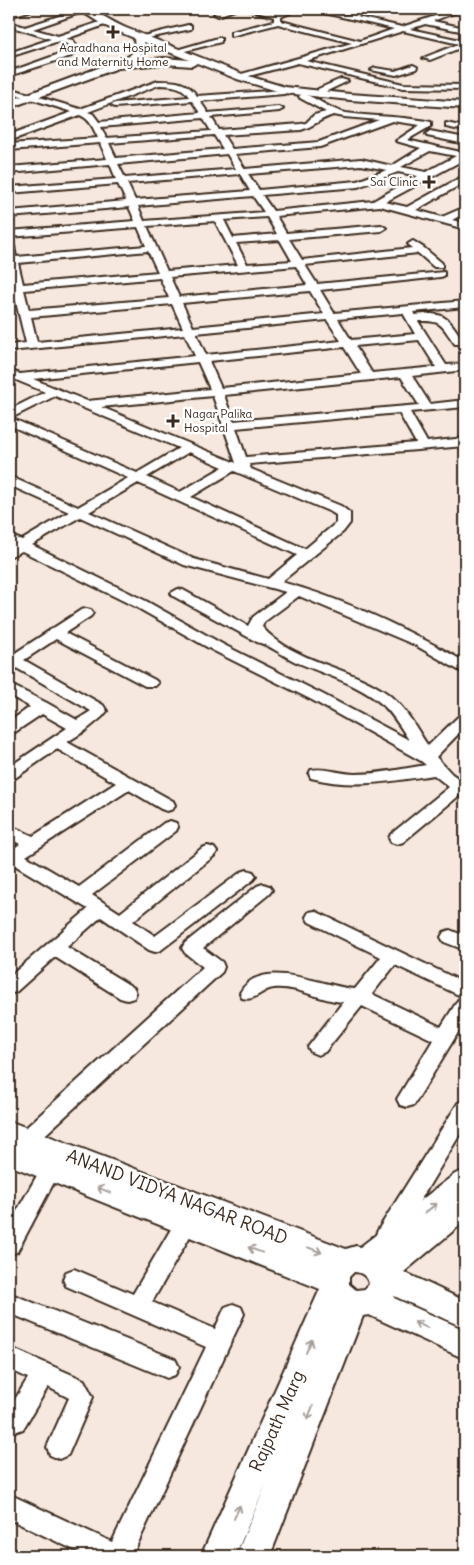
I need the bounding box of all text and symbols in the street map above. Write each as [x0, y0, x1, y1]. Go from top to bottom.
marker: Aaradhana Hospital and Maternity Home [106, 25, 120, 39]
place label: Aaradhana Hospital and Maternity Home [57, 40, 169, 69]
place label: Sai Clinic [370, 174, 418, 189]
marker: Sai Clinic [422, 175, 436, 189]
place label: Nagar Palika Hospital [184, 406, 252, 435]
marker: Nagar Palika Hospital [166, 414, 180, 428]
street label: ANAND VIDYA NAGAR ROAD [63, 1144, 291, 1249]
one-way arrow [97, 1185, 112, 1195]
one-way arrow [424, 1203, 437, 1214]
one-way arrow [248, 1245, 263, 1254]
one-way arrow [308, 1247, 323, 1256]
one-way arrow [414, 1319, 429, 1329]
one-way arrow [306, 1339, 315, 1354]
street label: Rajpath Marg [244, 1366, 309, 1475]
one-way arrow [305, 1405, 314, 1420]
one-way arrow [233, 1505, 243, 1520]

